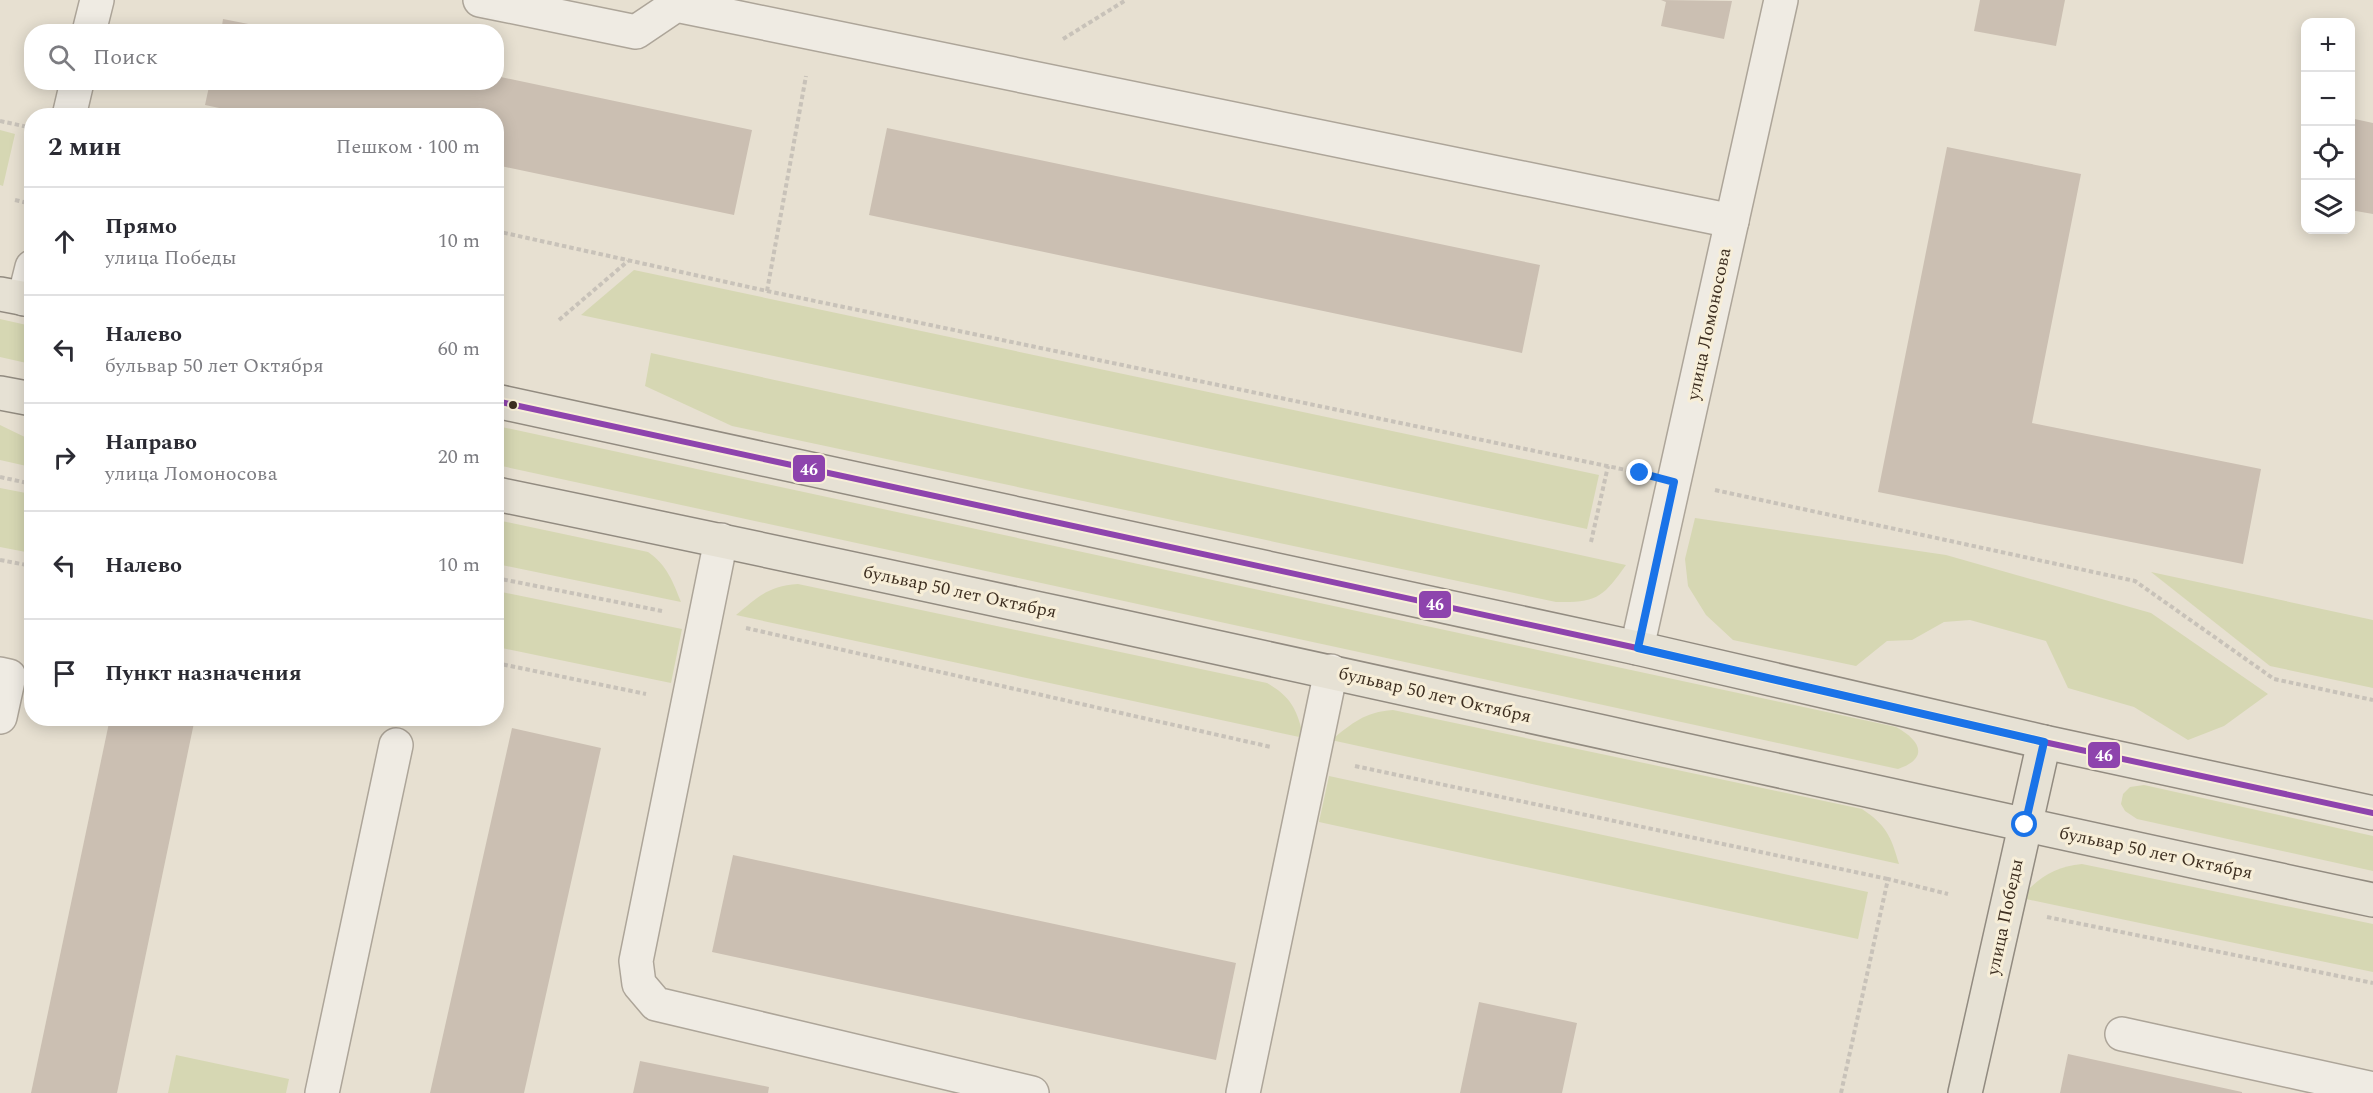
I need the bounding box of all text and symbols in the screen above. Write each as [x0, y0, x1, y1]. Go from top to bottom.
map controls [2301, 18, 2355, 234]
button: + [2301, 18, 2355, 72]
search box [24, 24, 504, 90]
icon: search [45, 41, 78, 74]
text: Поиск [93, 41, 158, 74]
button: − [2301, 72, 2355, 126]
button: locate [2301, 126, 2355, 180]
text: 2 мин [48, 127, 121, 167]
text: Пешком · 100 m [336, 132, 480, 162]
button: layers [2301, 180, 2355, 234]
text: Прямо [105, 210, 177, 243]
icon: ahead [48, 225, 81, 258]
text: 10 m [438, 226, 480, 256]
text: улица Победы [105, 243, 236, 273]
street label: улица Ломоносова [1679, 245, 1738, 404]
text: Налево [105, 318, 182, 351]
icon: left [48, 333, 81, 366]
text: 60 m [438, 334, 480, 364]
text: бульвар 50 лет Октября [105, 351, 324, 381]
unlabelled marker [507, 399, 519, 411]
text: Направо [105, 426, 197, 459]
icon: right [48, 441, 81, 474]
text: 20 m [438, 442, 480, 472]
line badge: 46 [792, 454, 826, 483]
text: 46 [800, 458, 818, 482]
text: улица Ломоносова [105, 459, 278, 489]
route end [1626, 459, 1652, 485]
icon: left [48, 549, 81, 582]
text: Налево [105, 549, 182, 582]
text: 10 m [438, 550, 480, 580]
street label: бульвар 50 лет Октября [861, 558, 1059, 626]
line badge: 46 [1418, 590, 1452, 619]
text: 46 [1426, 593, 1444, 617]
icon: arrive [48, 657, 81, 690]
text: Пункт назначения [105, 657, 302, 690]
street label: бульвар 50 лет Октября [1336, 660, 1534, 730]
line badge: 46 [2087, 741, 2121, 769]
text: 46 [2095, 744, 2113, 768]
route start [2011, 811, 2037, 837]
street label: бульвар 50 лет Октября [2057, 819, 2255, 887]
street label: улица Победы [1979, 856, 2031, 979]

